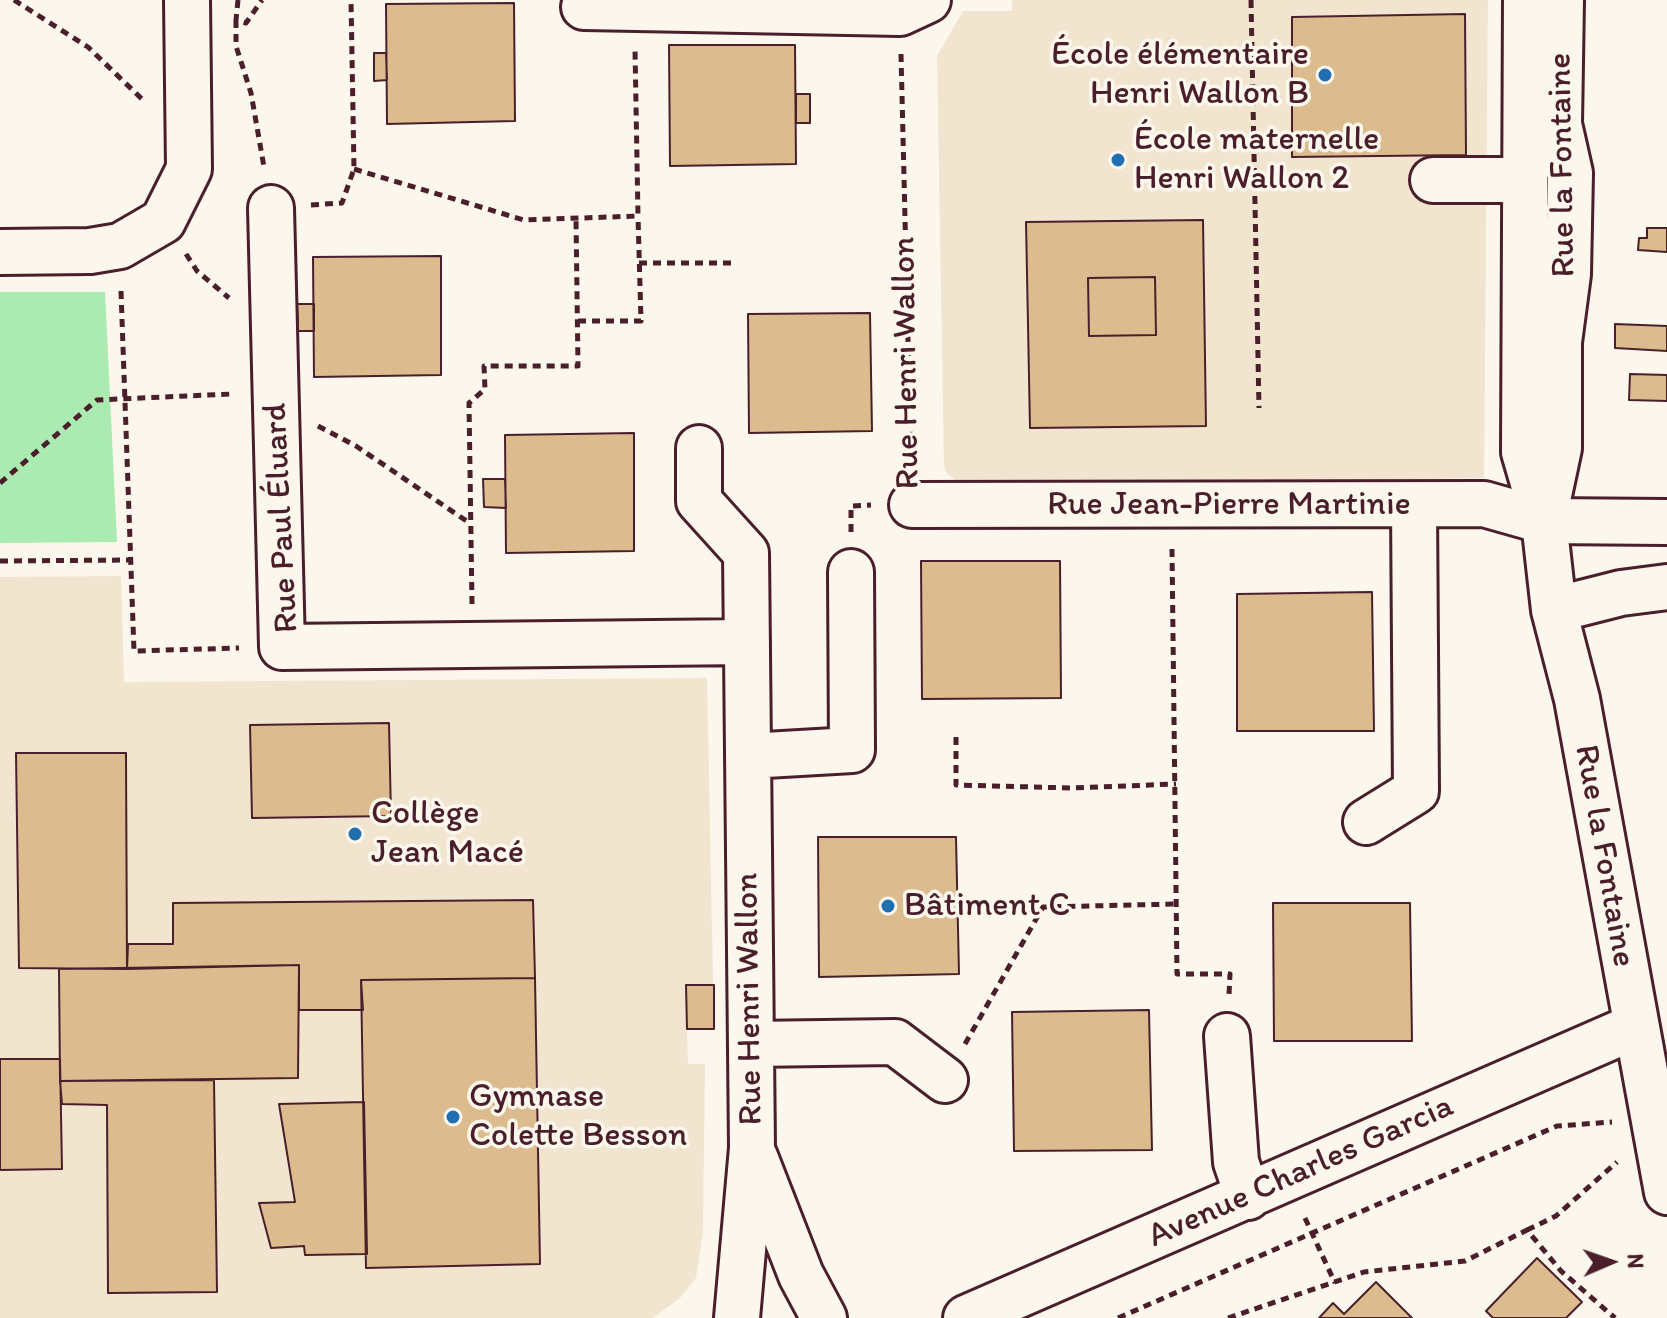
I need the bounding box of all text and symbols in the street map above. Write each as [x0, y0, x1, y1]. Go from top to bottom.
place label: École élémentaire Henri Wallon B [1051, 35, 1309, 114]
street label: Rue la Fontaine [1541, 52, 1585, 278]
marker: École élémentaire Henri Wallon B [1316, 66, 1334, 84]
place label: École maternelle Henri Wallon 2 [1134, 120, 1379, 200]
marker: École maternelle Henri Wallon 2 [1109, 151, 1127, 169]
street label: Rue Henri Wallon [884, 236, 930, 490]
street label: Rue Paul Éluard [256, 402, 308, 634]
street label: Rue Jean-Pierre Martinie [1047, 485, 1411, 525]
street label: Rue la Fontaine [1564, 742, 1644, 970]
place label: Collège Jean Macé [371, 794, 524, 874]
marker: Collège Jean Macé [346, 825, 364, 843]
street label: Rue Henri Wallon [727, 872, 773, 1126]
place label: Bâtiment C [904, 886, 1070, 926]
marker: Bâtiment C [879, 897, 897, 915]
place label: Gymnase Colette Besson [469, 1077, 687, 1156]
street label: Avenue Charles Garcia [1142, 1086, 1460, 1258]
marker: Gymnase Colette Besson [444, 1108, 462, 1126]
north arrow [1571, 1222, 1651, 1302]
text: N [1622, 1253, 1649, 1269]

